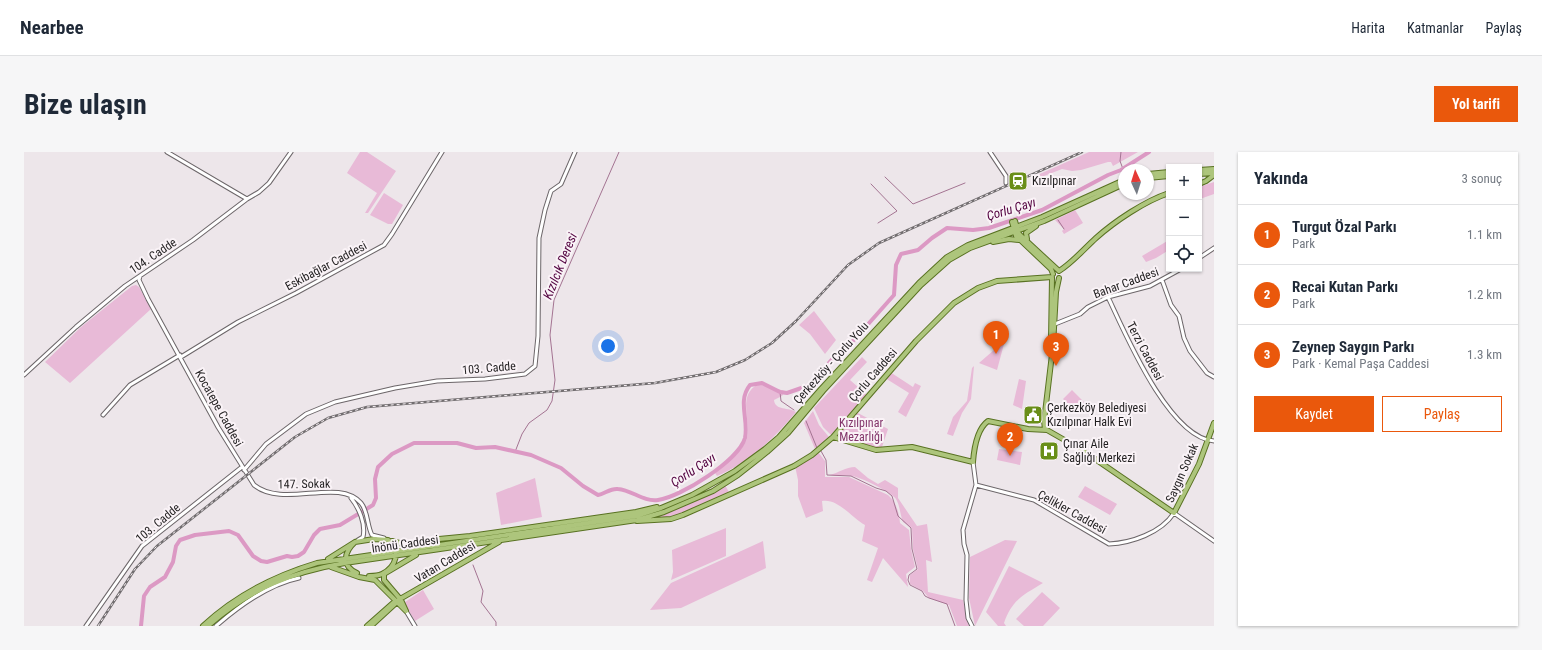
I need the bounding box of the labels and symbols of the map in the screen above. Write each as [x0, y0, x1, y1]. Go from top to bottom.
north arrow [1118, 164, 1154, 200]
station icon: Kızılpınar [1007, 170, 1029, 192]
place label: Kızılpınar [1032, 174, 1077, 188]
water label: Çorlu Çayı [985, 194, 1037, 224]
water label: Kızılcık Deresi [540, 231, 580, 301]
street label: 104. Cadde [127, 235, 180, 277]
street label: Eskibağlar Caddesi [283, 239, 369, 293]
street label: Bahar Caddesi [1091, 265, 1161, 301]
street label: Çerkezköy - Çorlu Yolu [791, 319, 872, 407]
street label: Terzi Caddesi [1124, 319, 1166, 383]
pin: 1 [983, 321, 1009, 354]
pin: 3 [1043, 333, 1069, 366]
your location [598, 336, 618, 356]
street label: Çorlu Caddesi [846, 345, 900, 405]
street label: 103. Cadde [462, 359, 517, 377]
street label: Kocatepe Caddesi [192, 367, 246, 449]
place label: Çerkezköy Belediyesi Kızılpınar Halk Evi [1047, 401, 1146, 429]
public building icon: Çerkezköy Belediyesi Kızılpınar Halk Evi [1022, 404, 1044, 426]
park label: Kızılpınar Mezarlığı [839, 416, 883, 444]
pin: 2 [997, 423, 1023, 456]
place label: Çınar Aile Sağlığı Merkezi [1063, 437, 1135, 465]
hospital icon: Çınar Aile Sağlığı Merkezi [1038, 440, 1060, 462]
street label: Saygın Sokak [1163, 441, 1201, 505]
water label: Çorlu Çayı [668, 450, 718, 490]
street label: 147. Sokak [278, 477, 331, 491]
street label: Çelikler Caddesi [1035, 487, 1109, 537]
street label: 103. Cadde [133, 500, 183, 546]
street label: İnönü Caddesi [370, 531, 439, 556]
street label: Vatan Caddesi [412, 538, 478, 586]

